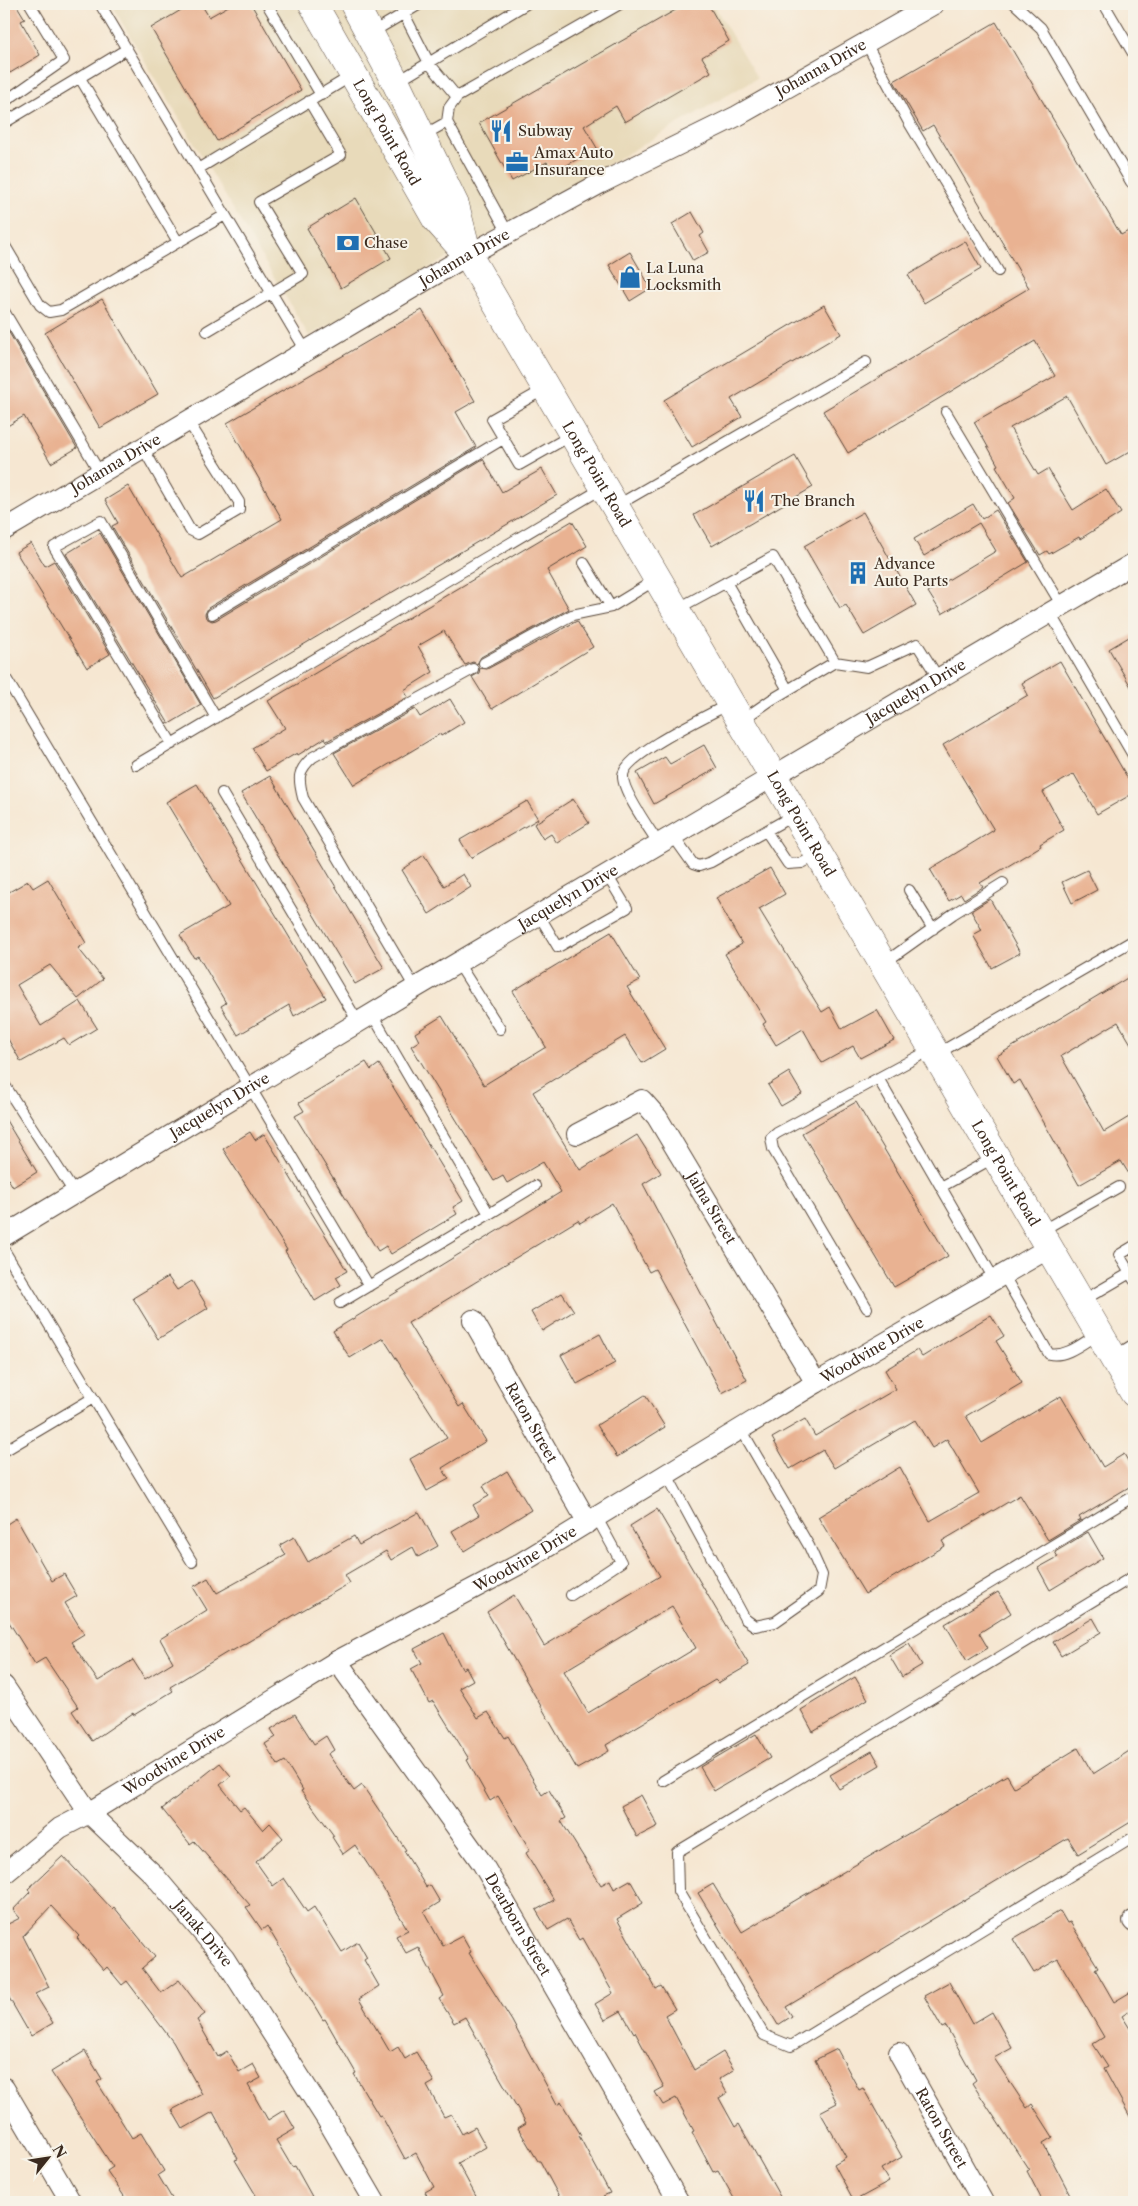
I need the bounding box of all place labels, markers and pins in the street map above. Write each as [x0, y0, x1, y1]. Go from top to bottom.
restaurant icon: Subway [488, 118, 514, 144]
place label: Subway [518, 121, 573, 140]
place label: Amax Auto Insurance [533, 143, 614, 179]
office icon: Amax Auto Insurance [504, 149, 530, 175]
bank icon: Chase [335, 230, 361, 256]
place label: Chase [364, 233, 408, 252]
place label: La Luna Locksmith [646, 258, 722, 294]
shop icon: La Luna Locksmith [617, 264, 643, 290]
restaurant icon: The Branch [741, 488, 767, 514]
place label: The Branch [771, 491, 856, 510]
place label: Advance Auto Parts [873, 554, 948, 590]
building icon: Advance Auto Parts [845, 560, 871, 586]

